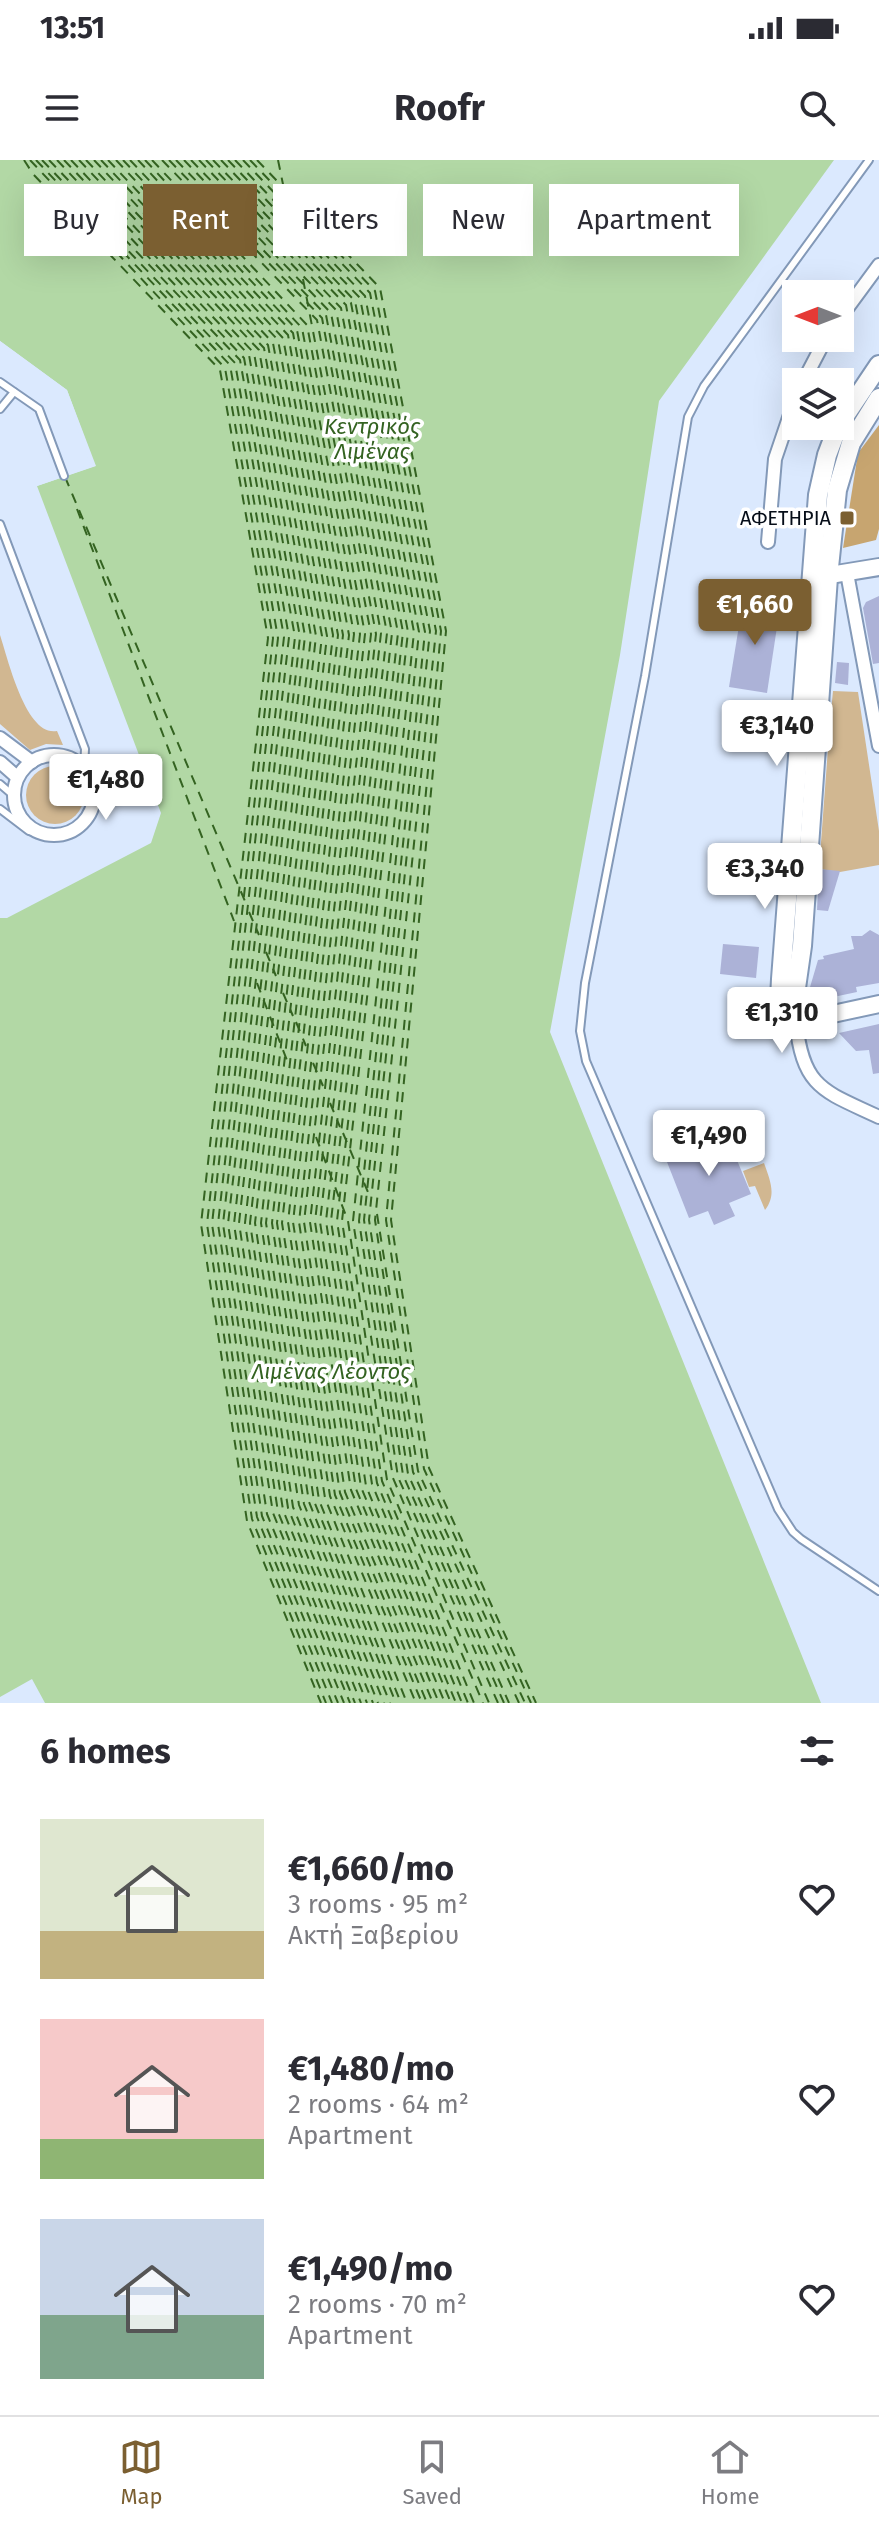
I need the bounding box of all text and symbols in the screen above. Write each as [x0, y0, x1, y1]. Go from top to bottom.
text: 13:51 [40, 10, 105, 46]
icon: menu [40, 86, 84, 130]
text: Roofr [394, 86, 485, 130]
icon: search [795, 86, 839, 130]
chip: Buy [24, 184, 127, 256]
chip: Rent [143, 184, 257, 256]
chip: Filters [273, 184, 407, 256]
chip: New [423, 184, 533, 256]
chip: Apartment [549, 184, 739, 256]
north arrow [782, 280, 854, 352]
map controls [782, 280, 854, 440]
button: layers [782, 368, 854, 440]
water label: Κεντρικός Λιμένας [324, 413, 421, 465]
place label: ΑΦΕΤΗΡΙΑ [740, 506, 832, 530]
marker: ΑΦΕΤΗΡΙΑ [838, 509, 856, 527]
pin: €1,660 [690, 579, 820, 647]
text: €1,660 [716, 589, 794, 620]
pin: €3,140 [712, 700, 842, 768]
text: €3,140 [740, 710, 814, 741]
pin: €1,480 [41, 754, 171, 822]
text: €1,480 [67, 764, 145, 795]
pin: €3,340 [700, 843, 830, 911]
text: €3,340 [726, 853, 804, 884]
pin: €1,310 [717, 987, 847, 1055]
text: €1,310 [745, 997, 819, 1028]
pin: €1,490 [644, 1110, 774, 1178]
text: €1,490 [671, 1120, 747, 1151]
water label: Λιμένας Λέοντος [251, 1358, 411, 1385]
icon: filters [795, 1729, 839, 1773]
text: 6 homes [40, 1731, 171, 1772]
text: €1,660/mo [288, 1848, 454, 1889]
icon: home [104, 1851, 200, 1947]
icon: heart [795, 1877, 839, 1921]
text: 3 rooms · 95 m² [288, 1889, 468, 1920]
text: Ακτή Ξαβερίου [288, 1920, 459, 1951]
text: €1,480/mo [288, 2048, 454, 2089]
icon: home [104, 2051, 200, 2147]
icon: heart [795, 2077, 839, 2121]
text: 2 rooms · 64 m² [288, 2089, 469, 2120]
text: Apartment [288, 2120, 413, 2151]
text: €1,490/mo [288, 2248, 453, 2289]
icon: home [104, 2251, 200, 2347]
icon: heart [795, 2277, 839, 2321]
text: 2 rooms · 70 m² [288, 2289, 467, 2320]
text: Apartment [288, 2320, 413, 2351]
tab: Map [119, 2435, 163, 2510]
tab: Saved [402, 2435, 462, 2510]
tab: Home [701, 2435, 760, 2510]

